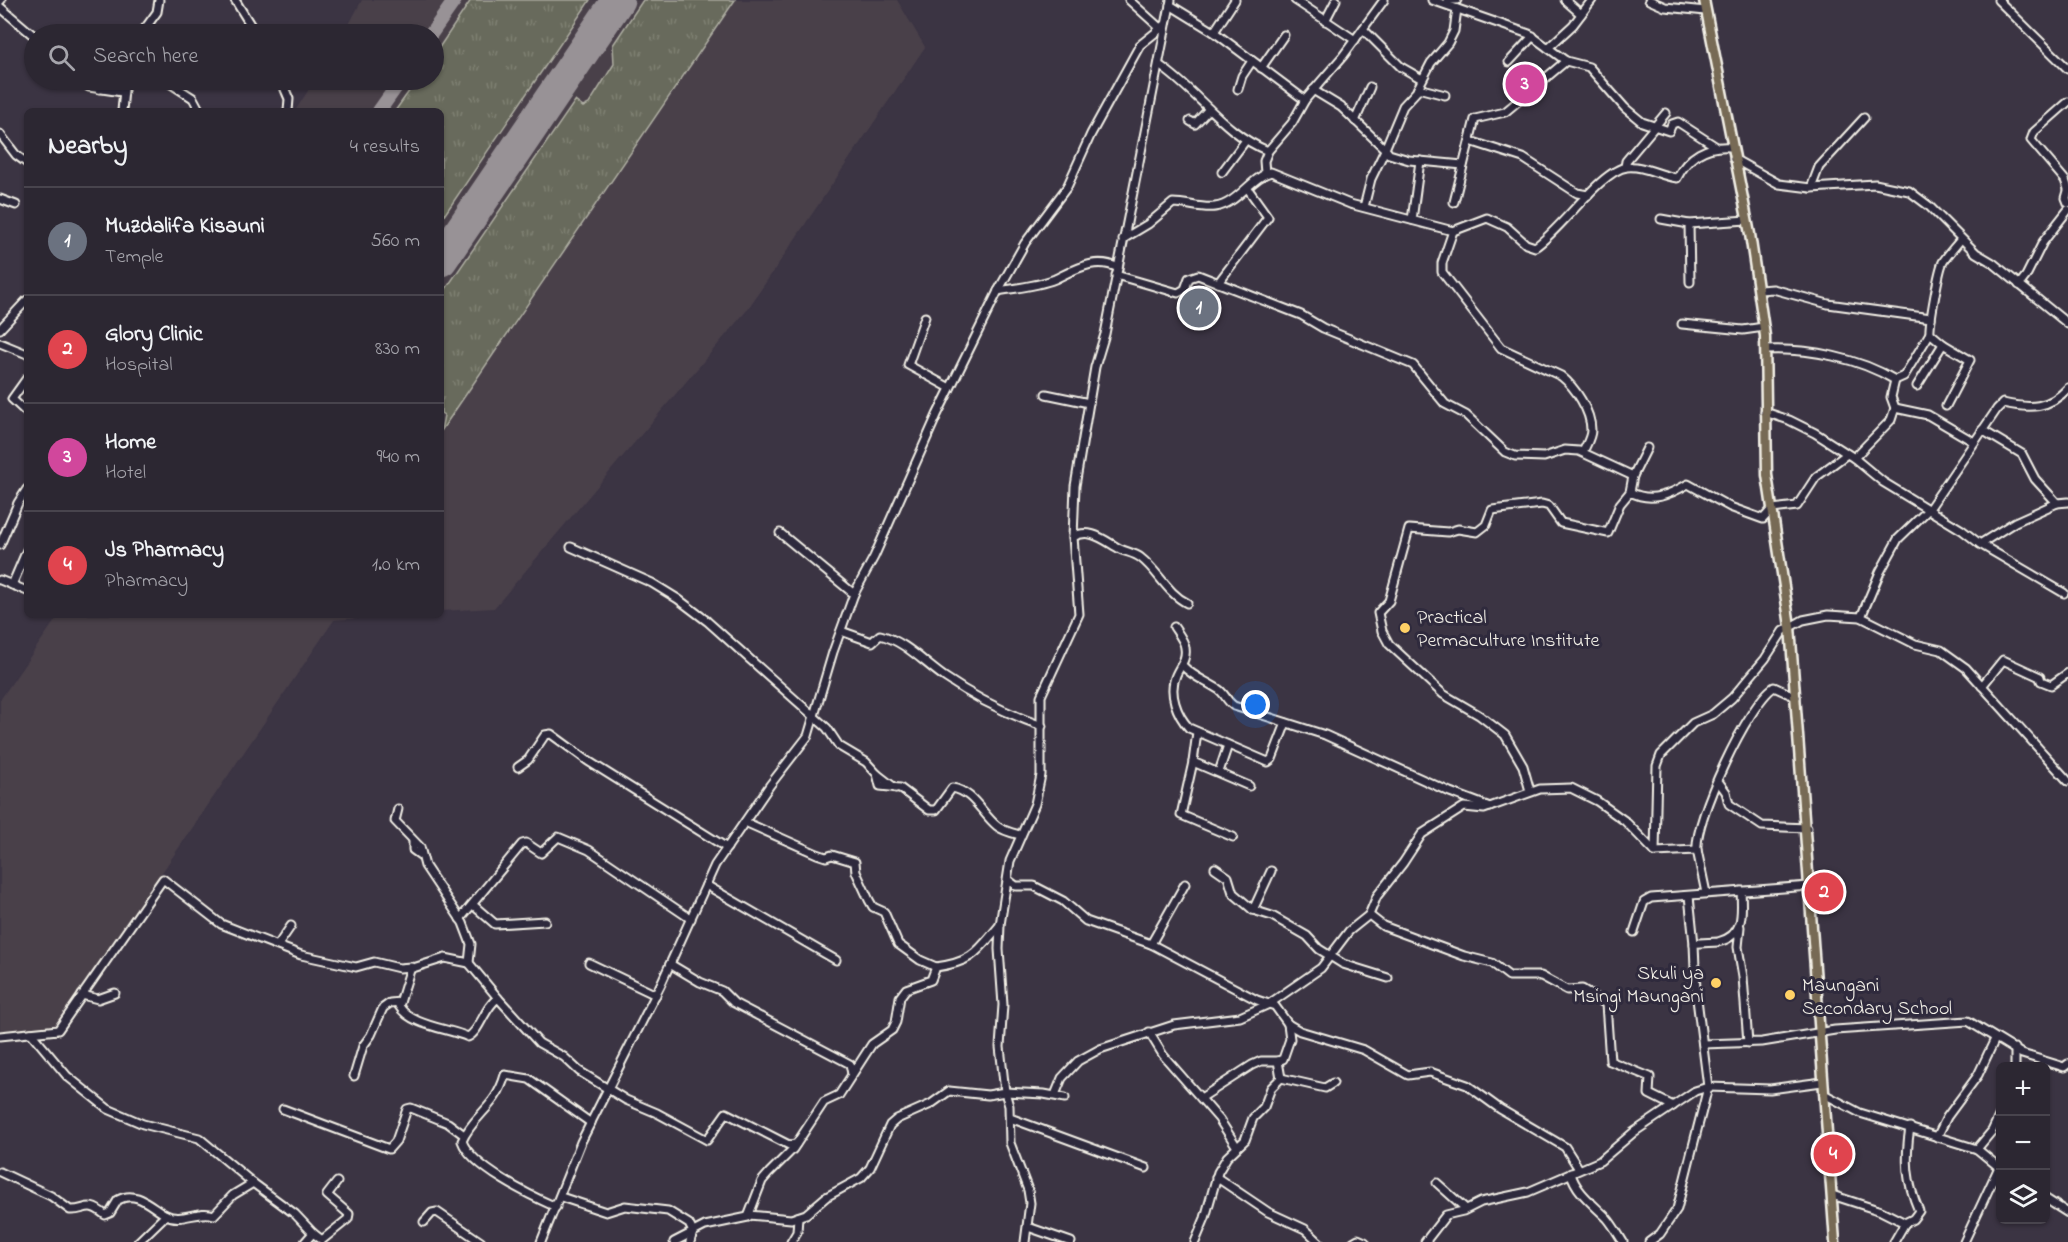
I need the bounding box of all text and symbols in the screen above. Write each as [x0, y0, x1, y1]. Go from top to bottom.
search box [24, 24, 444, 90]
icon: search [45, 41, 78, 74]
text: Search here [93, 41, 198, 73]
pin: 3 [1506, 62, 1544, 106]
text: Nearby [48, 128, 127, 166]
text: 4 results [350, 133, 420, 162]
text: Muzdalifa Kisauni [105, 211, 265, 243]
text: 1 [64, 227, 71, 256]
text: 560 m [371, 227, 420, 256]
text: Temple [105, 243, 164, 272]
pin: 1 [1180, 286, 1218, 330]
text: Glory Clinic [105, 319, 203, 351]
text: 2 [63, 335, 72, 364]
text: 830 m [375, 335, 420, 364]
text: Hospital [105, 351, 173, 380]
text: Home [105, 427, 156, 459]
text: 3 [63, 443, 72, 472]
text: 940 m [377, 443, 420, 472]
text: Hotel [105, 459, 146, 488]
text: Js Pharmacy [105, 535, 224, 567]
text: 4 [63, 551, 72, 580]
text: 1.0 km [372, 551, 420, 580]
text: Pharmacy [105, 567, 188, 596]
place label: Practical Permaculture Institute [1417, 604, 1600, 656]
marker: Practical Permaculture Institute [1398, 621, 1412, 635]
your location [1241, 690, 1270, 719]
pin: 2 [1804, 870, 1844, 914]
place label: Skuli ya Msingi Maungani [1573, 960, 1704, 1013]
place label: Maungani Secondary School [1802, 972, 1952, 1024]
marker: Skuli ya Msingi Maungani [1709, 976, 1723, 990]
marker: Maungani Secondary School [1783, 988, 1797, 1002]
map controls [1996, 1062, 2050, 1224]
button: + [1996, 1062, 2050, 1116]
button: − [1996, 1116, 2050, 1170]
pin: 4 [1814, 1132, 1852, 1176]
button: layers [1996, 1170, 2050, 1224]

